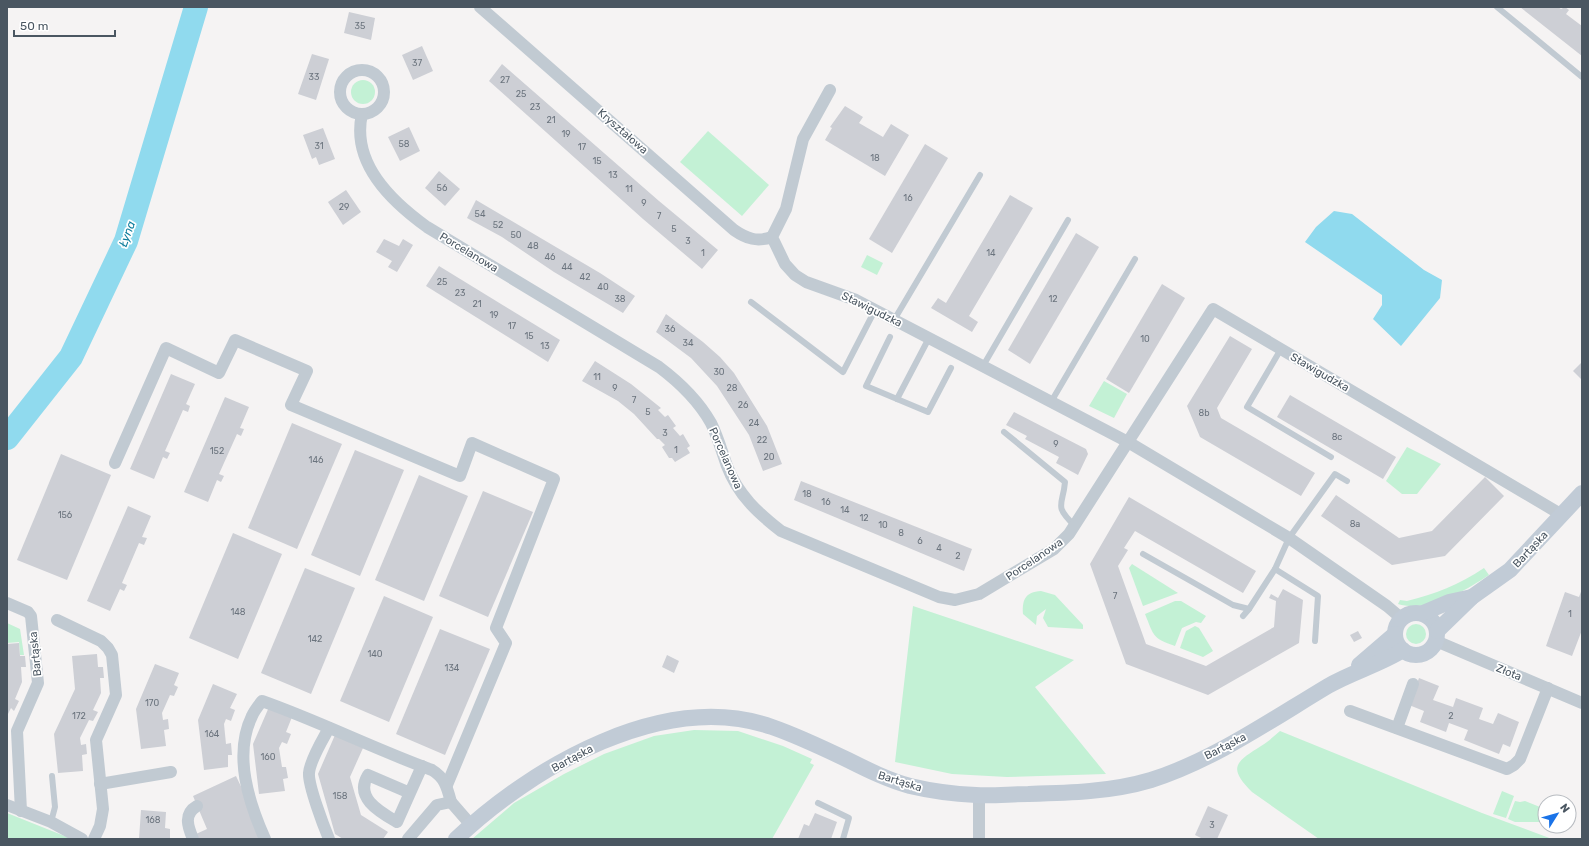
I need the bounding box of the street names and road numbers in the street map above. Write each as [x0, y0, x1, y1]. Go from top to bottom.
street label: Kryształowa [595, 106, 650, 157]
street label: Porcelanowa [437, 230, 500, 275]
street label: Stawigudzka [839, 289, 904, 330]
street label: Stawigudzka [1288, 350, 1351, 394]
street label: Porcelanowa [706, 425, 745, 491]
street label: Bartąska [1510, 528, 1551, 570]
street label: Porcelanowa [1003, 536, 1065, 583]
street label: Bartąska [27, 631, 44, 677]
street label: Złota [1494, 662, 1523, 683]
street label: Bartąska [1202, 730, 1248, 763]
street label: Bartąska [549, 742, 595, 775]
street label: Bartąska [876, 769, 923, 794]

